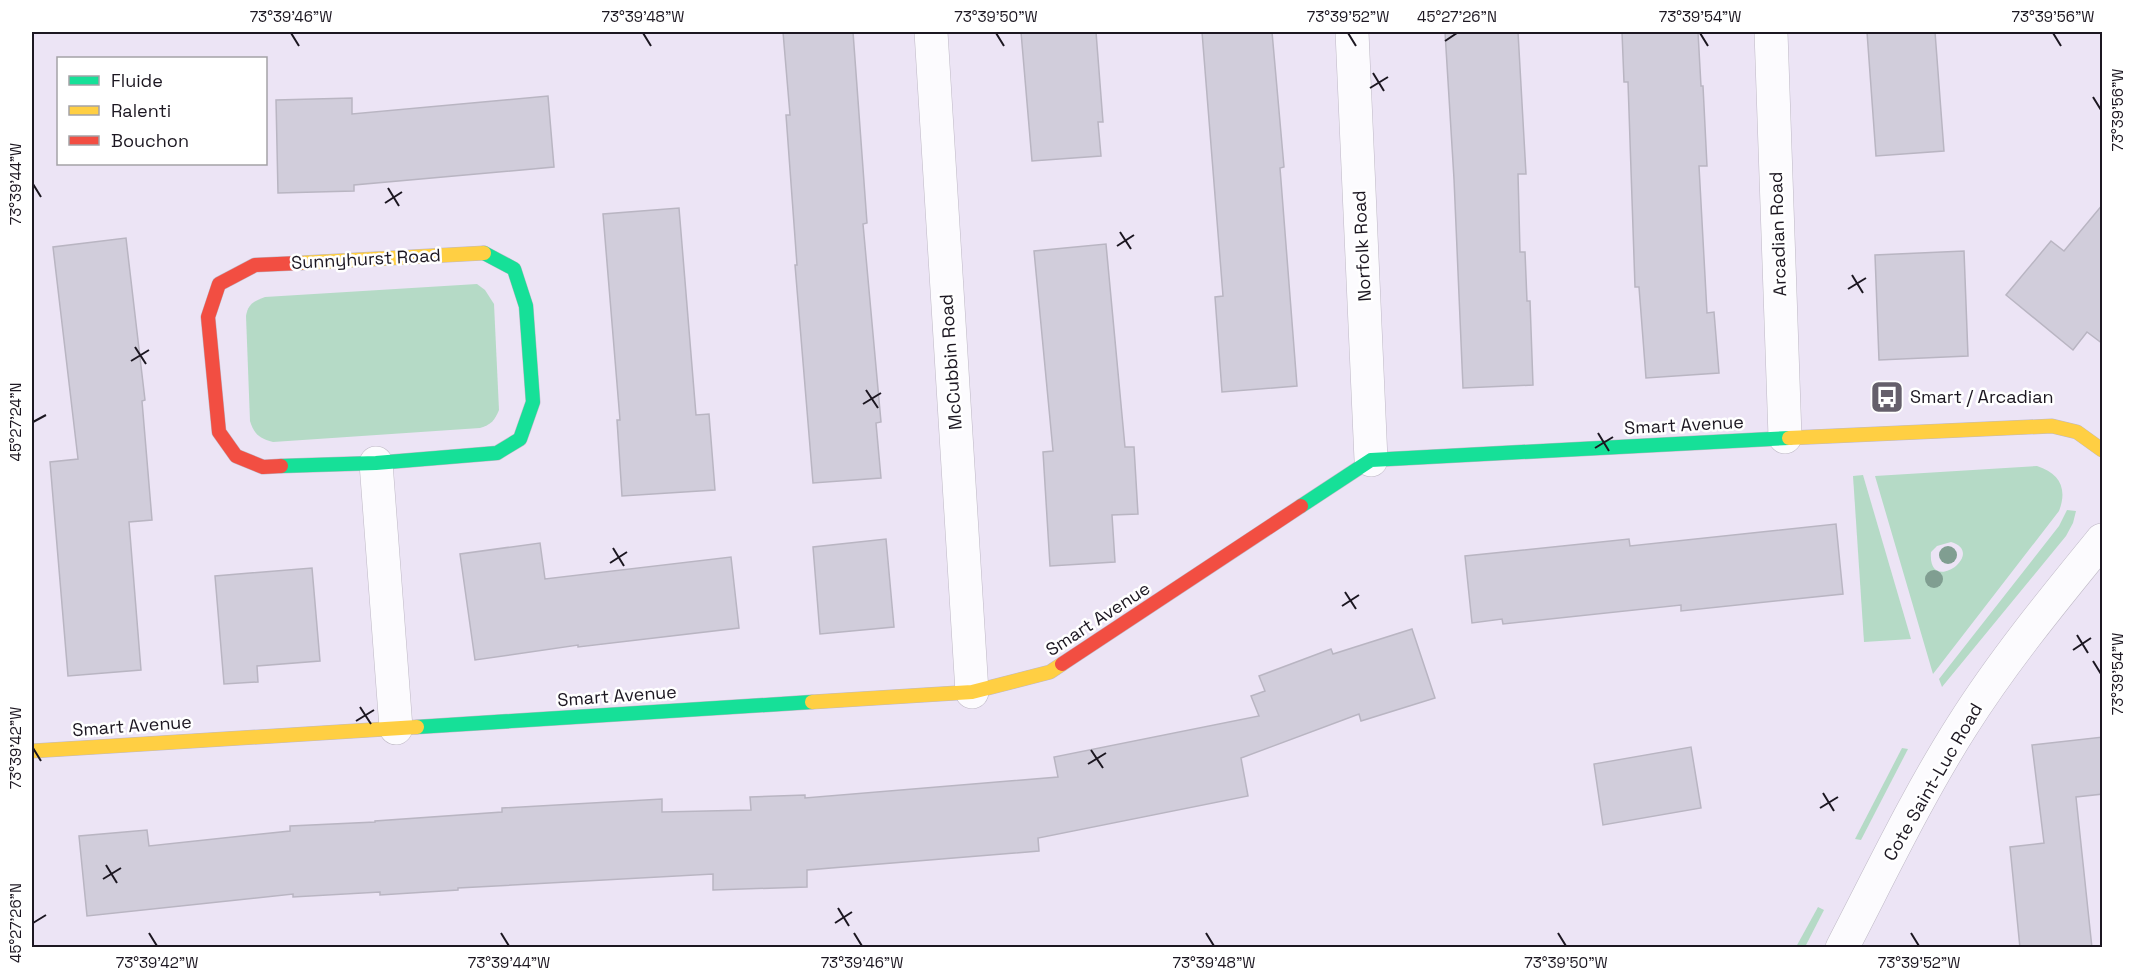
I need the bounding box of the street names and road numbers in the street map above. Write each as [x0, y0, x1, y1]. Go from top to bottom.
street label: Arcadian Road [1764, 171, 1791, 297]
street label: Norfolk Road [1347, 190, 1376, 302]
street label: Sunnyhurst Road [291, 243, 441, 274]
street label: McCubbin Road [934, 293, 967, 431]
street label: Smart Avenue [1624, 410, 1744, 439]
street label: Smart Avenue [1041, 576, 1154, 661]
street label: Smart Avenue [556, 680, 678, 711]
street label: Cote Saint-Luc Road [1878, 699, 1987, 865]
street label: Smart Avenue [71, 710, 193, 741]

